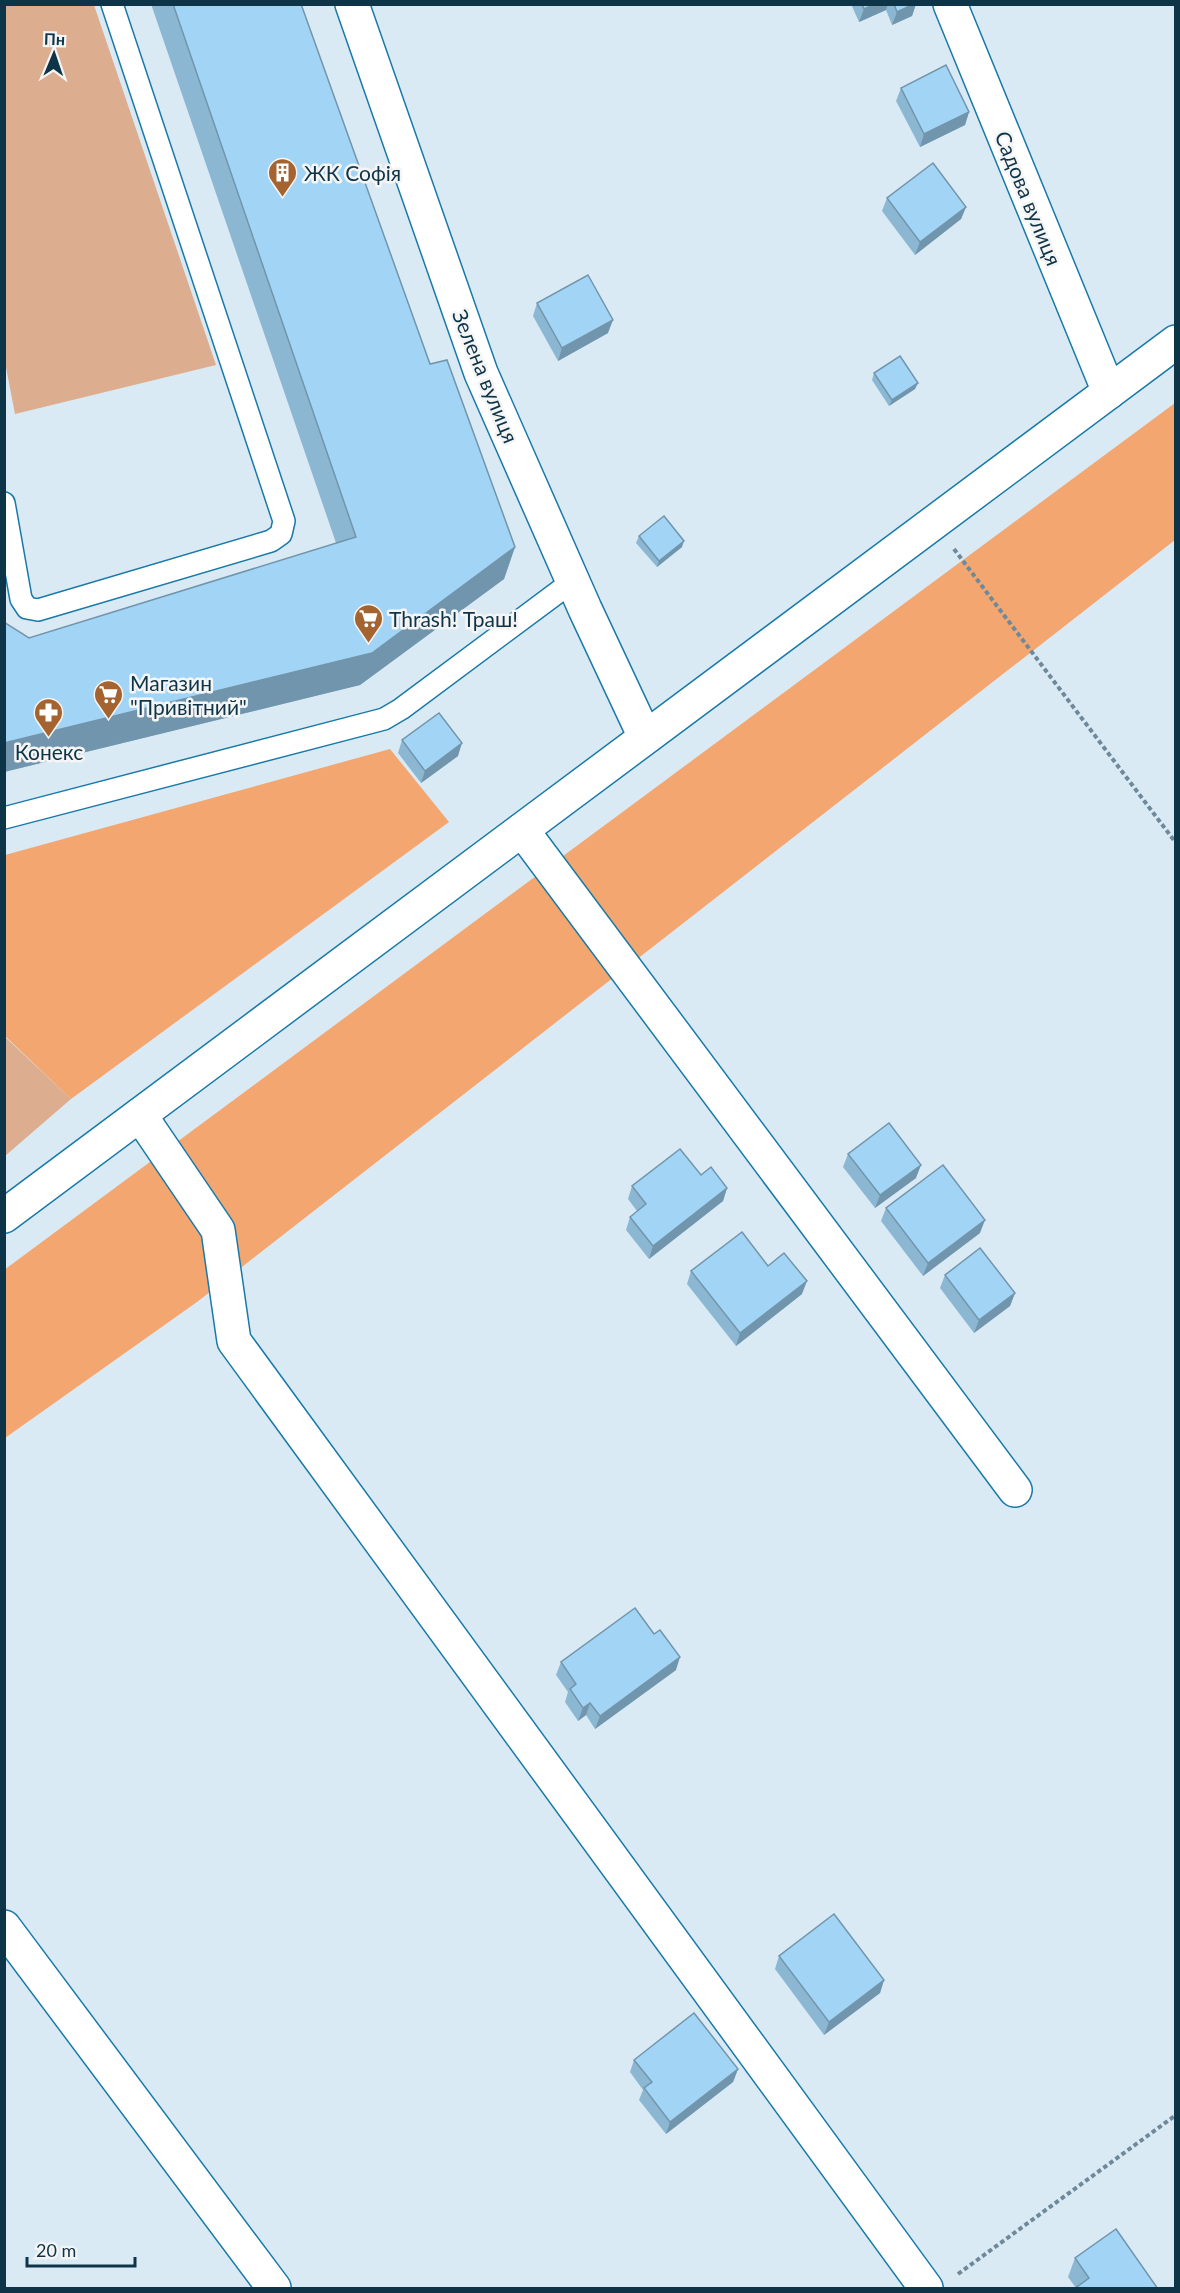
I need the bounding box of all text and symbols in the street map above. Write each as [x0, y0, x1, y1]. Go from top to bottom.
north arrow [24, 24, 84, 84]
text: Пн [44, 29, 65, 48]
street label: Садова вулиця [991, 127, 1067, 269]
building icon: ЖК Софія [267, 156, 299, 198]
place label: ЖК Софія [304, 160, 401, 185]
street label: Зелена вулиця [448, 306, 524, 446]
supermarket icon: Thrash! Траш! [352, 602, 384, 644]
place label: Thrash! Траш! [389, 606, 518, 631]
place label: Магазин "Привітний" [130, 670, 247, 719]
supermarket icon: Магазин "Привітний" [93, 678, 125, 720]
pharmacy icon: Конекс [33, 696, 65, 738]
place label: Конекс [15, 739, 83, 764]
scale bar [27, 2230, 135, 2268]
text: 20 m [36, 2239, 76, 2261]

